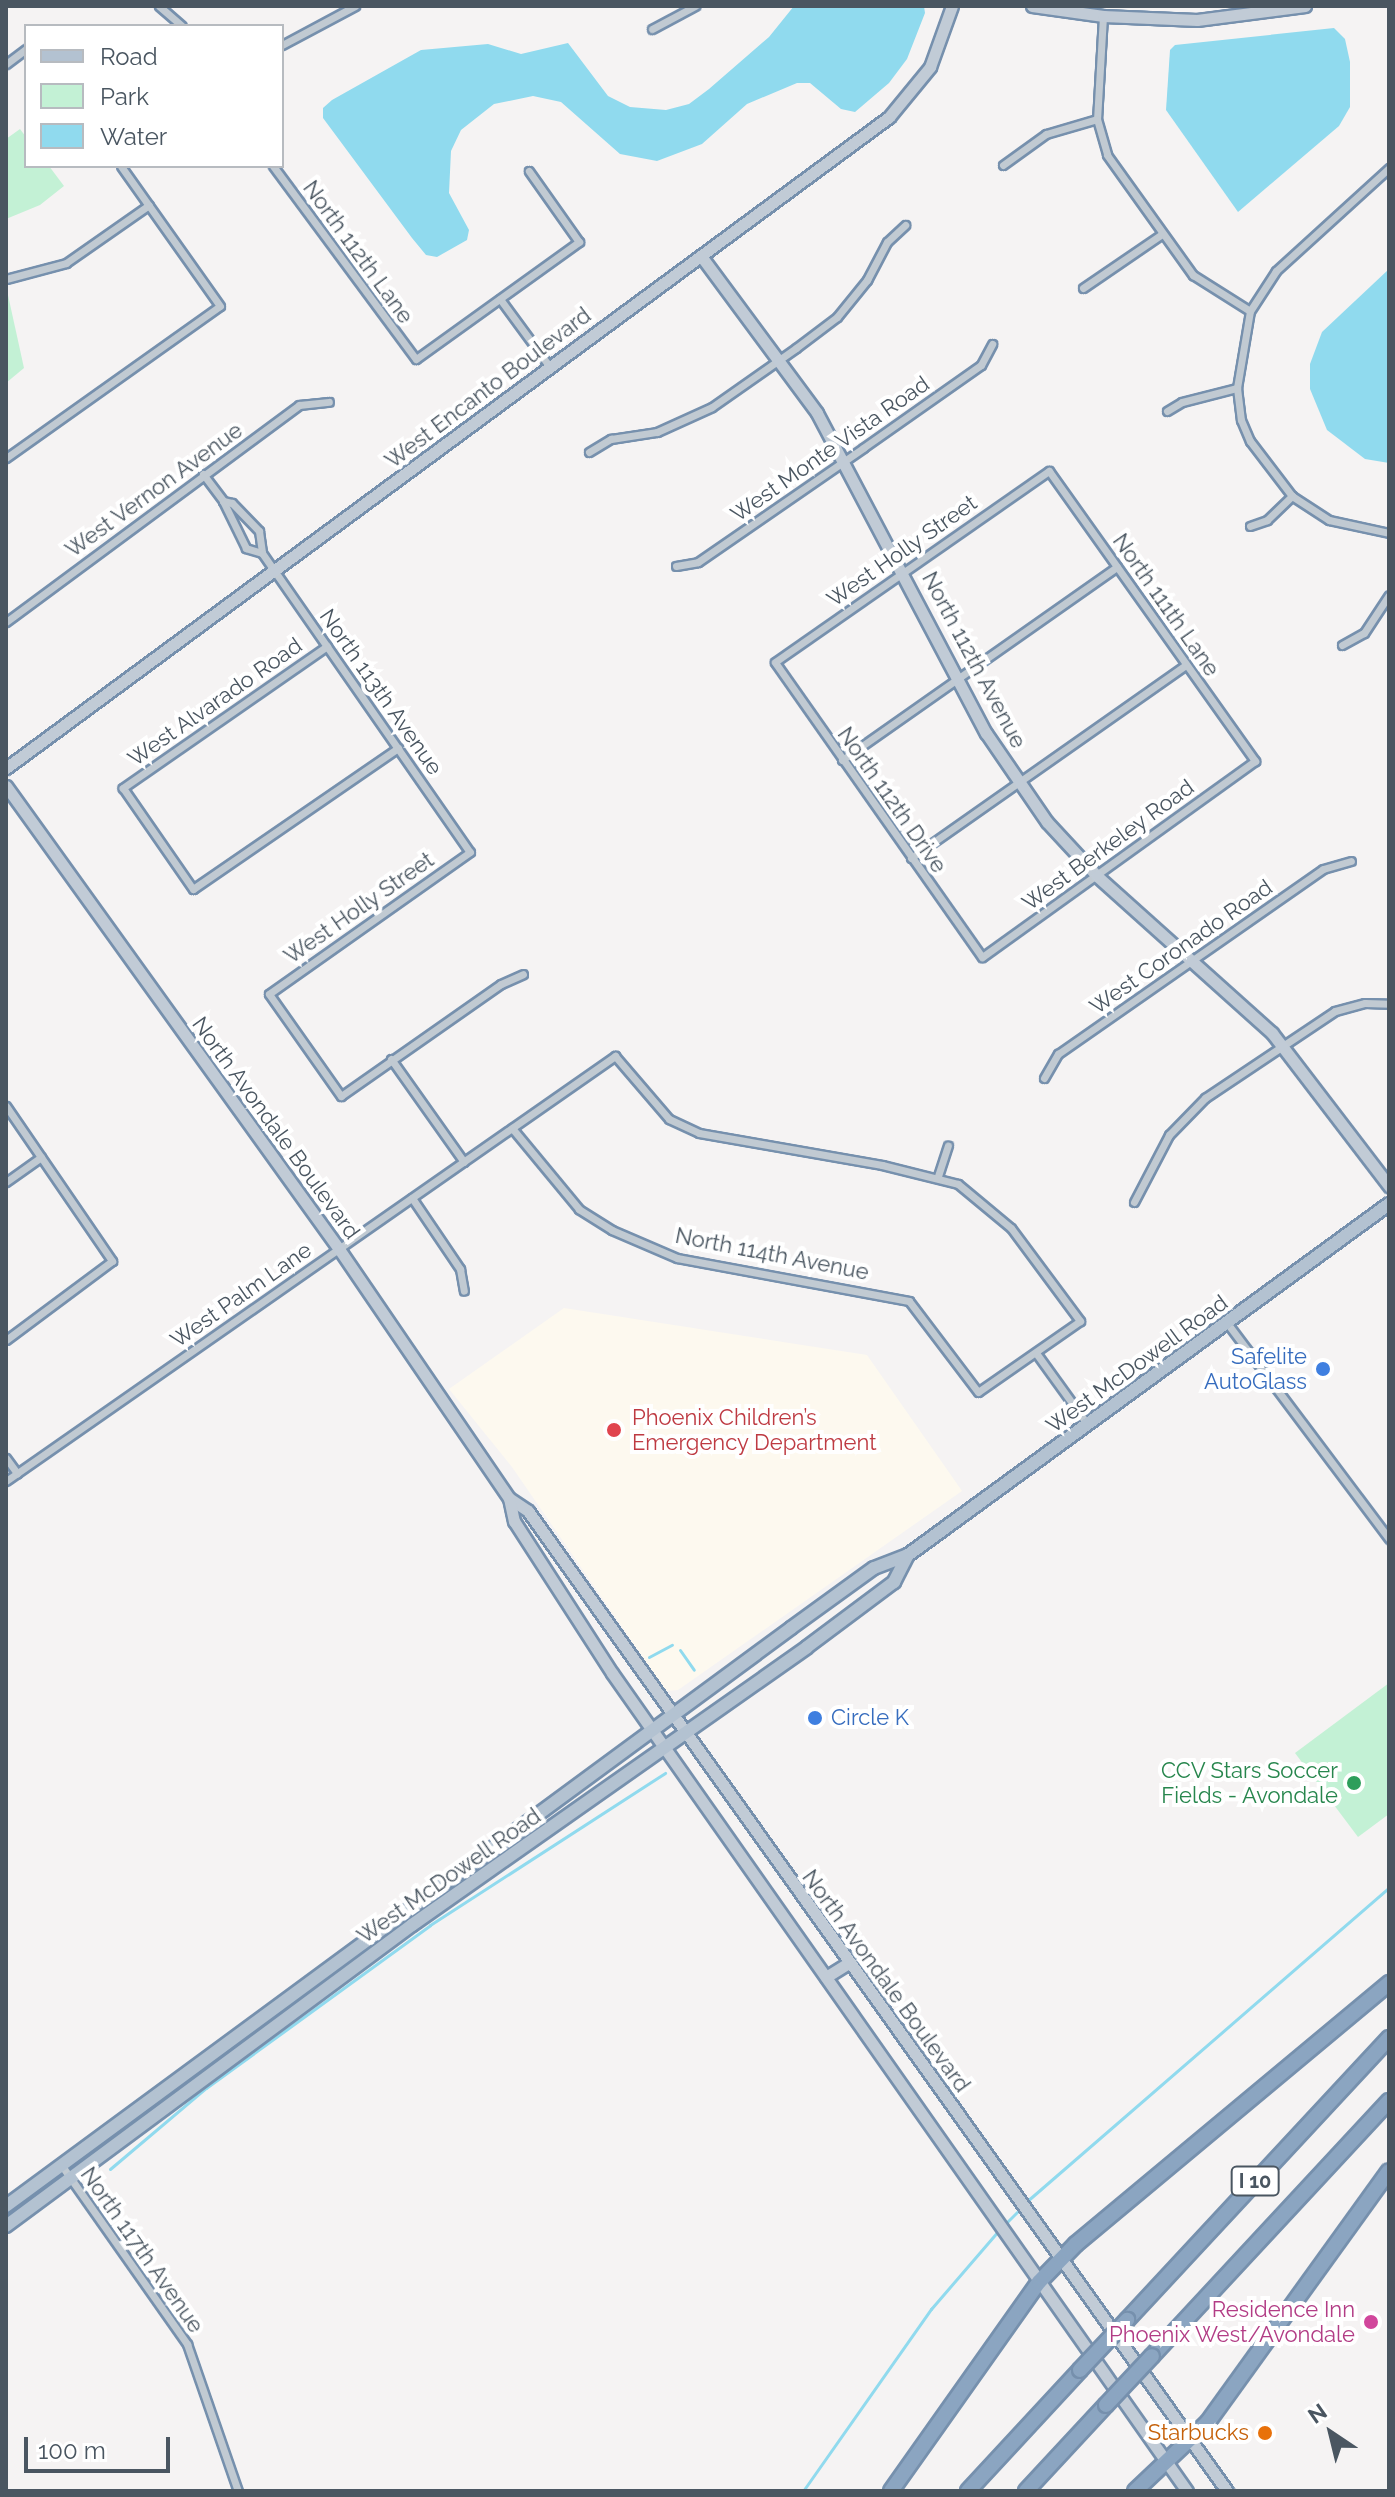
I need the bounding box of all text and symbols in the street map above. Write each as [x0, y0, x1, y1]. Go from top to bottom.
legend [24, 24, 284, 168]
text: Road [100, 42, 158, 71]
text: Park [100, 82, 149, 111]
text: Water [100, 122, 167, 151]
street label: North 112th Lane [297, 175, 419, 329]
street label: West Encanto Boulevard [380, 302, 596, 474]
street label: West Monte Vista Road [725, 370, 935, 528]
street label: West Vernon Avenue [60, 417, 248, 563]
street label: West Holly Street [822, 489, 982, 613]
street label: North 111th Lane [1107, 529, 1225, 681]
street label: North 112th Avenue [916, 567, 1032, 753]
street label: North 113th Avenue [314, 604, 448, 780]
street label: West Alvarado Road [123, 632, 307, 772]
street label: North 112th Drive [832, 722, 952, 878]
street label: West Berkeley Road [1017, 774, 1199, 916]
street label: West Holly Street [279, 846, 439, 970]
street label: West Coronado Road [1085, 874, 1277, 1020]
street label: North Avondale Boulevard [186, 1011, 366, 1245]
street label: North 114th Avenue [673, 1222, 871, 1286]
street label: West Palm Lane [165, 1237, 317, 1353]
street label: West McDowell Road [1041, 1289, 1233, 1439]
place label: Safelite AutoGlass [1204, 1343, 1307, 1394]
marker: Safelite AutoGlass [1314, 1360, 1332, 1378]
place label: Phoenix Children’s Emergency Department [632, 1404, 877, 1456]
marker: Phoenix Children’s Emergency Department [603, 1419, 625, 1441]
place label: Circle K [831, 1705, 909, 1731]
marker: Circle K [806, 1709, 824, 1727]
place label: CCV Stars Soccer Fields - Avondale [1160, 1757, 1338, 1808]
marker: CCV Stars Soccer Fields - Avondale [1345, 1774, 1363, 1792]
street label: West McDowell Road [352, 1803, 546, 1949]
street label: North Avondale Boulevard [796, 1864, 976, 2098]
street label: North 117th Avenue [75, 2162, 209, 2338]
road number: I 10 [1229, 2165, 1281, 2197]
place label: Residence Inn Phoenix West/Avondale [1108, 2296, 1355, 2348]
marker: Residence Inn Phoenix West/Avondale [1362, 2313, 1380, 2331]
north arrow [1291, 2393, 1371, 2473]
text: N [1303, 2398, 1332, 2429]
place label: Starbucks [1148, 2420, 1249, 2446]
scale bar [28, 2421, 174, 2471]
marker: Starbucks [1256, 2424, 1274, 2442]
text: 100 m [38, 2436, 106, 2465]

